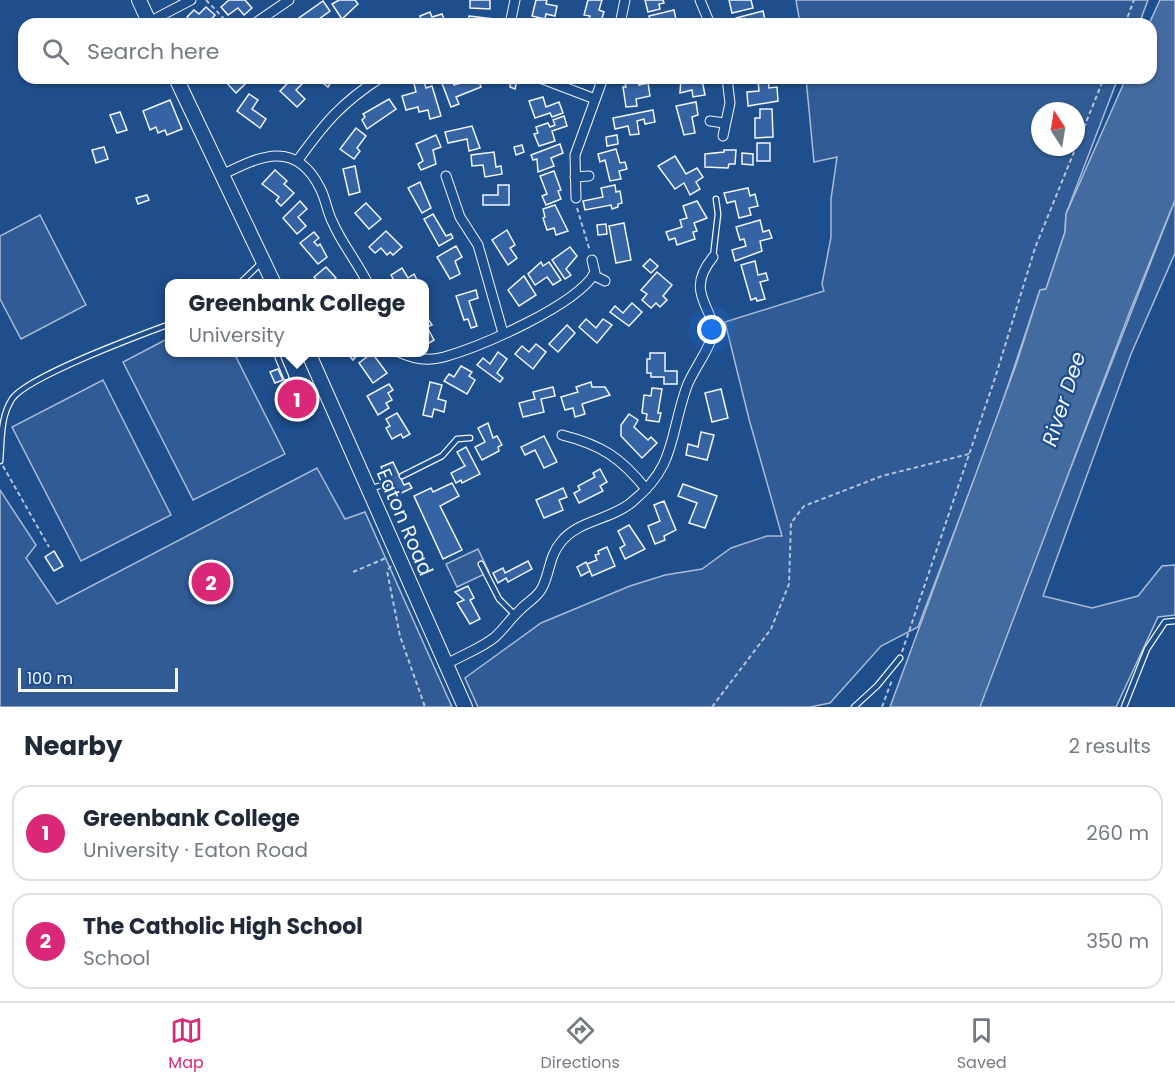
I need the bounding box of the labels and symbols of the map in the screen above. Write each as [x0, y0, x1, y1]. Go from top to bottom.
north arrow [1031, 102, 1085, 156]
your location [697, 315, 726, 344]
water label: River Dee [1035, 348, 1092, 450]
pin: 1 [278, 376, 316, 422]
street label: Eaton Road [370, 464, 440, 580]
pin: 2 [192, 560, 230, 604]
scale bar [18, 665, 178, 692]

